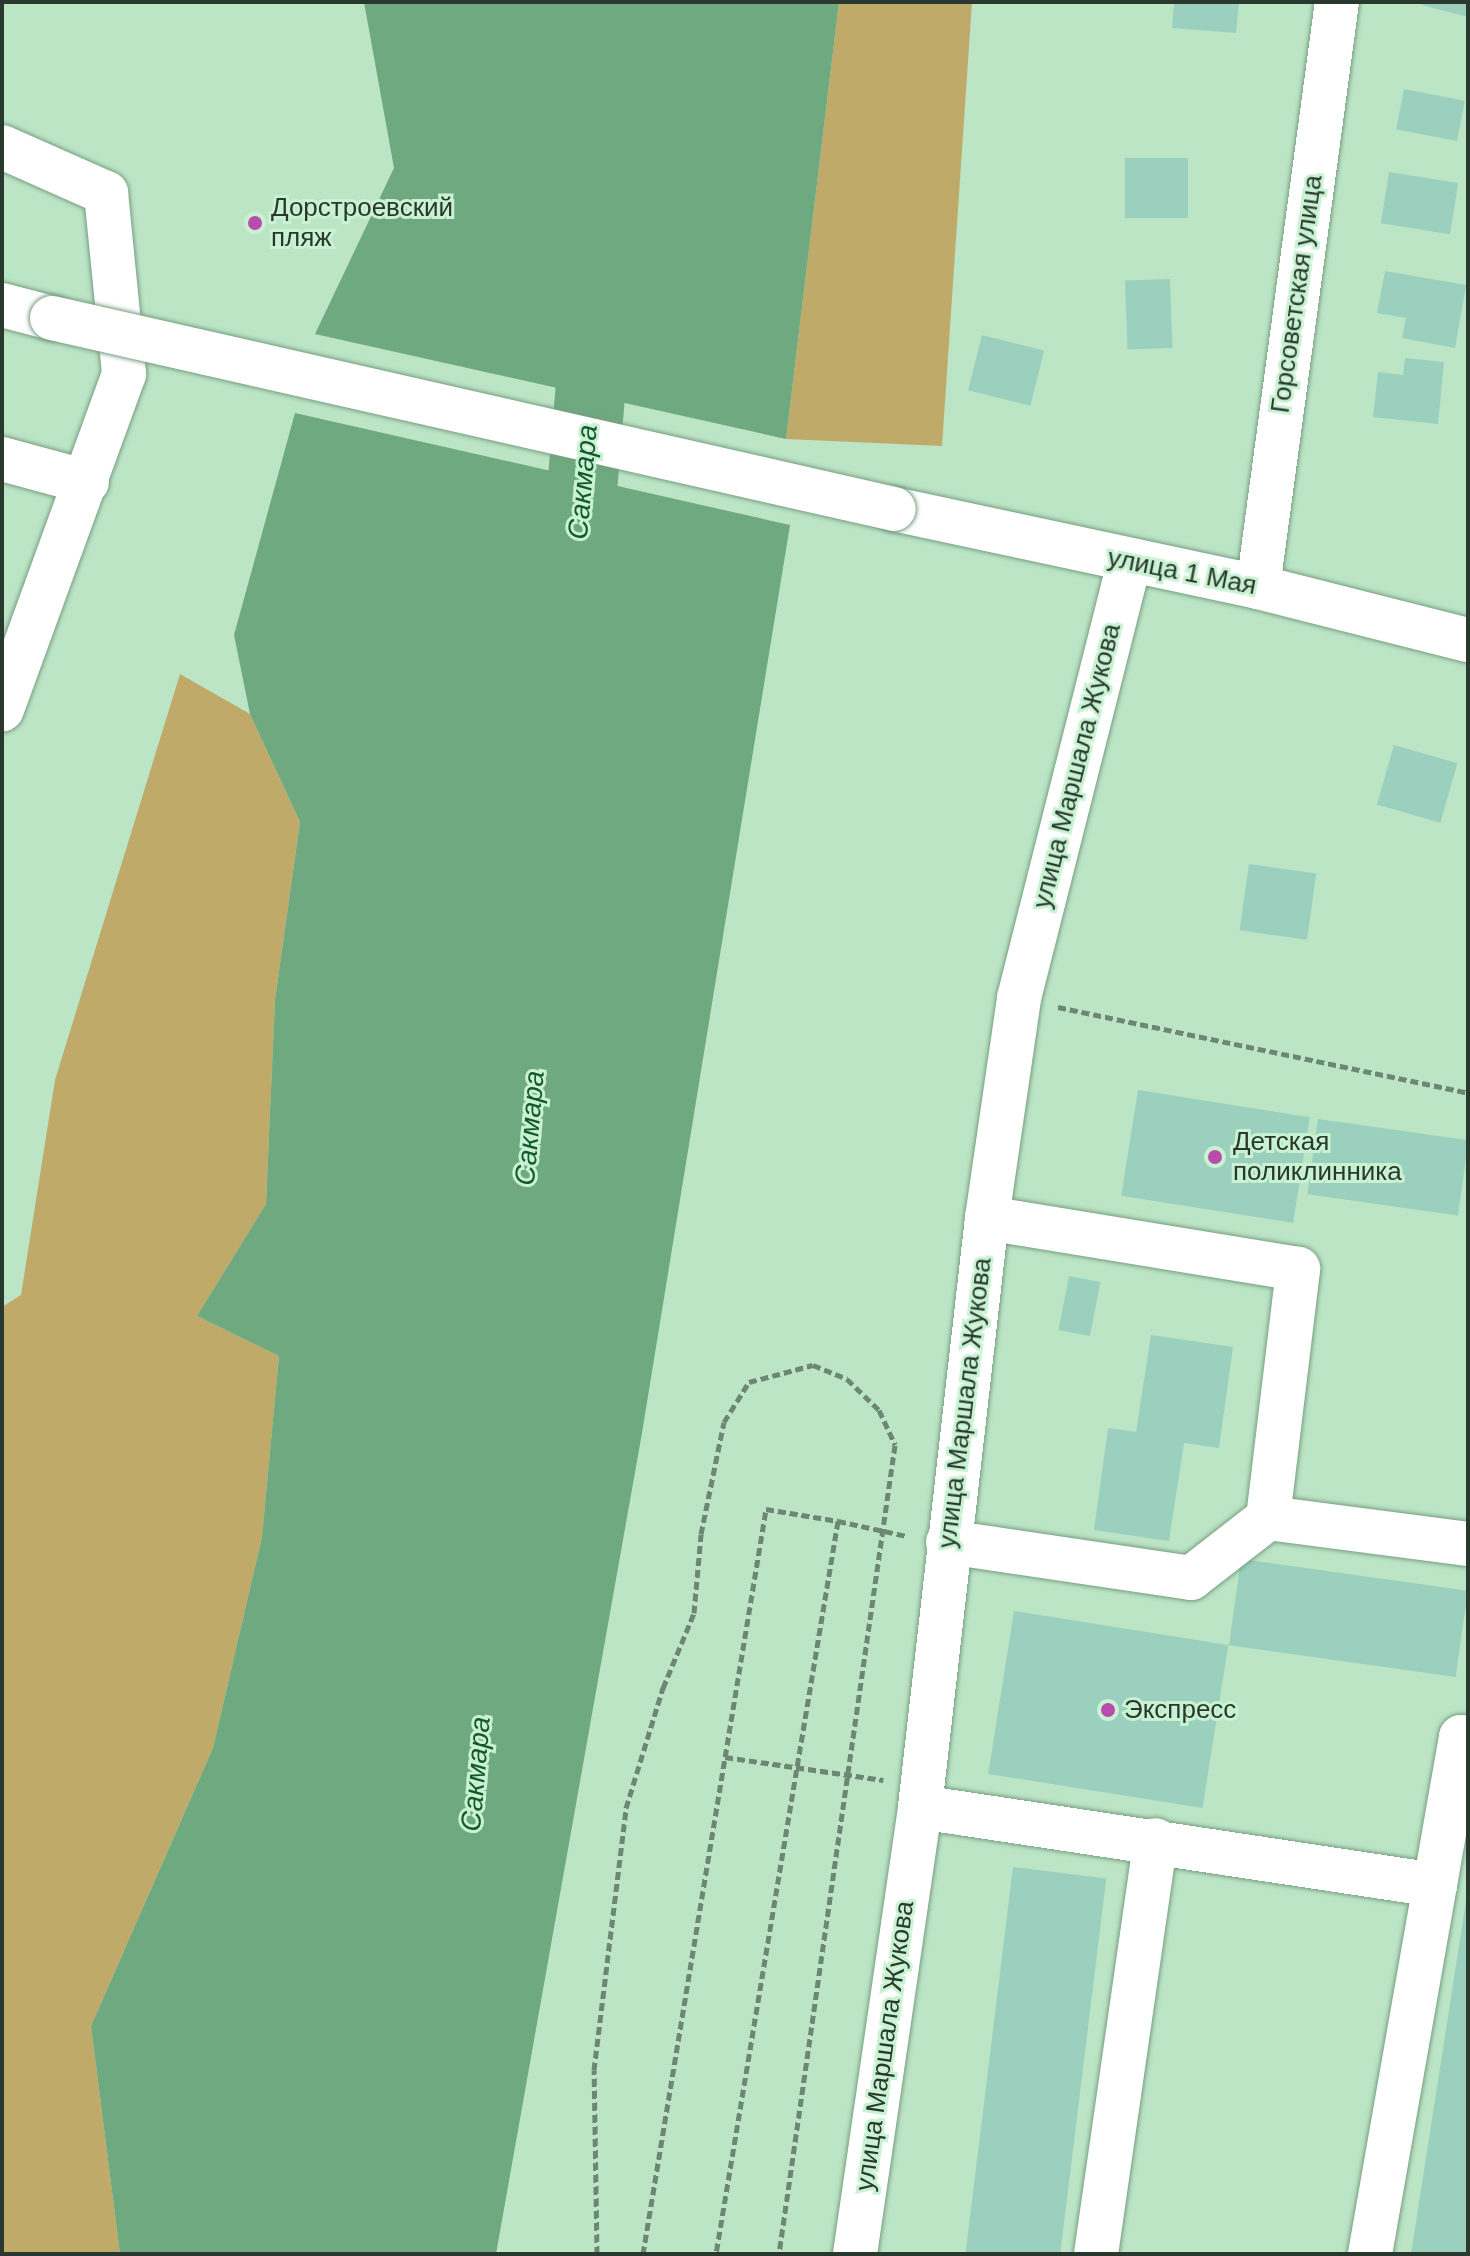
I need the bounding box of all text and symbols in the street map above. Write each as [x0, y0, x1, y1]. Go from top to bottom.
street label: Горсоветская улица [1265, 173, 1329, 415]
place label: Дорстроевский пляж [271, 192, 453, 254]
marker: Дорстроевский пляж [246, 214, 264, 232]
water label: Сакмара [561, 423, 605, 541]
street label: улица 1 Мая [1105, 542, 1259, 602]
street label: улица Маршала Жукова [1026, 620, 1128, 912]
water label: Сакмара [508, 1069, 552, 1187]
place label: Детская поликлинника [1233, 1126, 1402, 1188]
marker: Детская поликлинника [1204, 1146, 1226, 1168]
street label: улица Маршала Жукова [932, 1256, 998, 1550]
place label: Экспресс [1124, 1694, 1236, 1726]
marker: Экспресс [1099, 1701, 1117, 1719]
water label: Сакмара [454, 1715, 498, 1833]
street label: улица Маршала Жукова [849, 1899, 921, 2193]

